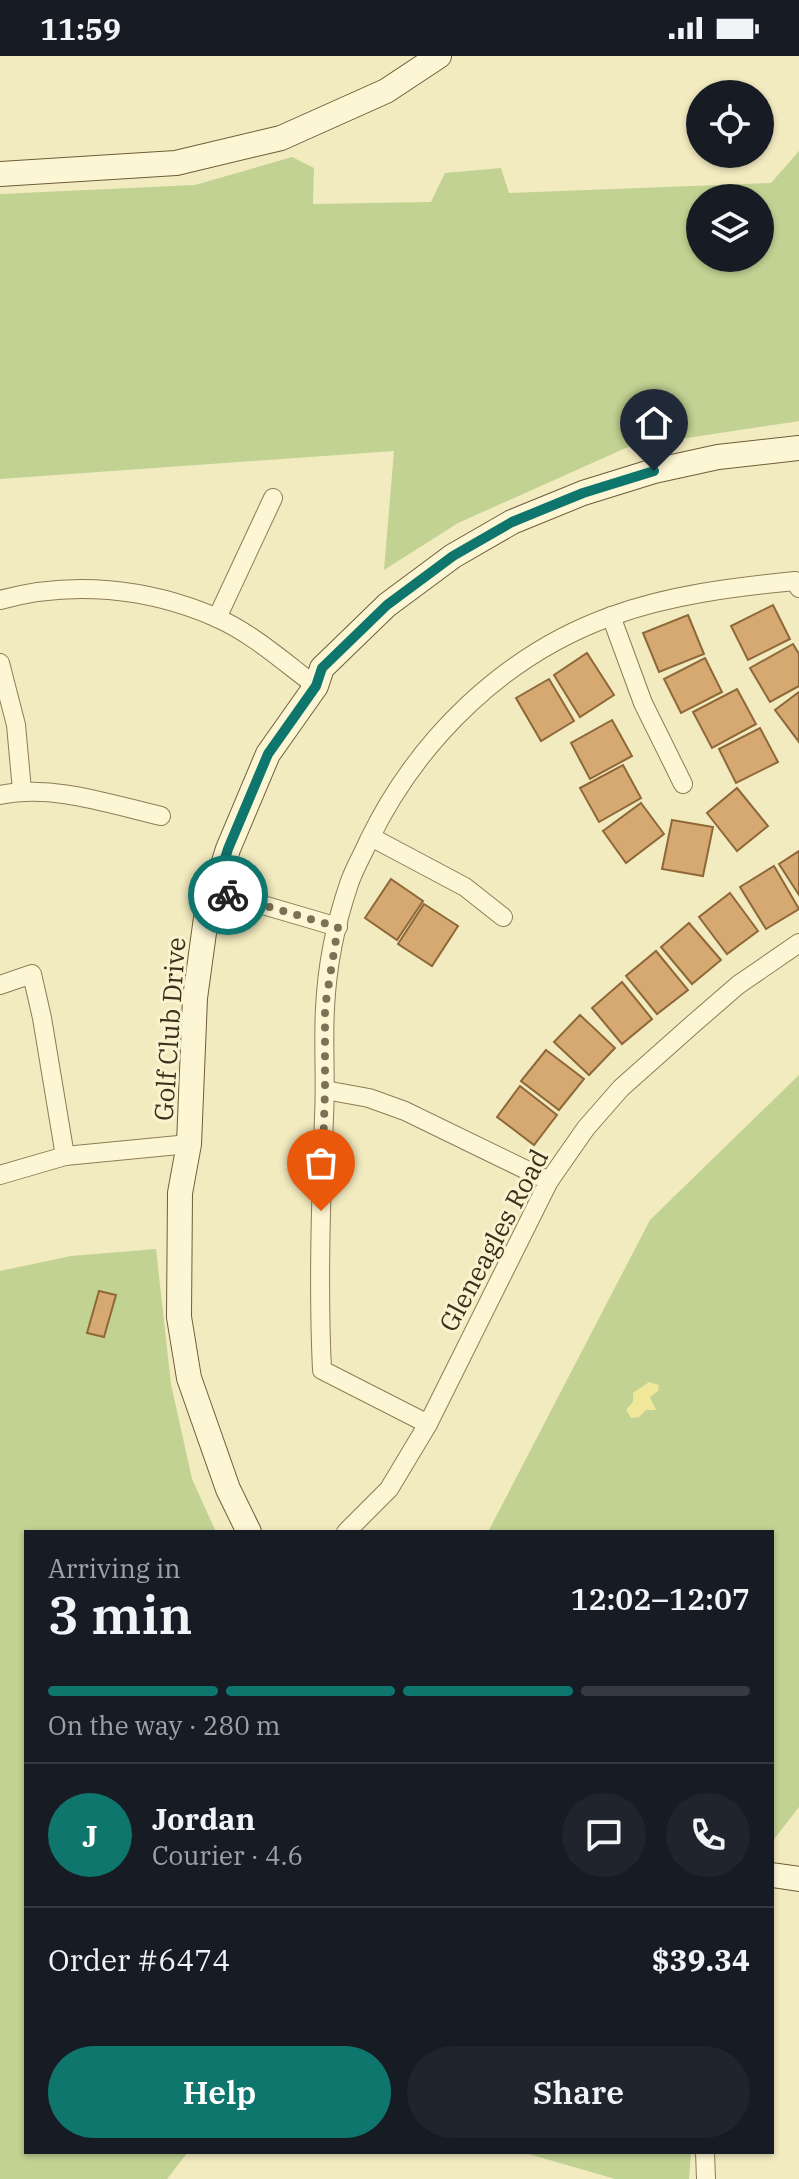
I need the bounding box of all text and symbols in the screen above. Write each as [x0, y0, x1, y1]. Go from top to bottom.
text: 11:59 [40, 9, 121, 48]
map controls [686, 80, 774, 272]
button: locate [686, 80, 774, 168]
button: layers [686, 184, 774, 272]
pin [620, 389, 688, 471]
icon: home [632, 401, 676, 445]
courier [188, 855, 268, 935]
icon: bike [206, 873, 250, 917]
street label: Golf Club Drive [146, 936, 192, 1122]
pin [287, 1129, 355, 1211]
icon: bag [299, 1141, 343, 1185]
street label: Gleneagles Road [431, 1143, 555, 1337]
text: Arriving in [48, 1551, 181, 1585]
text: 12:02–12:07 [570, 1579, 750, 1618]
text: 3 min [48, 1581, 193, 1648]
text: On the way · 280 m [48, 1708, 281, 1742]
button: chat [562, 1793, 646, 1877]
button: phone [666, 1793, 750, 1877]
text: Jordan [152, 1799, 255, 1838]
text: J [82, 1816, 98, 1855]
text: Courier · 4.6 [152, 1838, 303, 1872]
text: Order #6474 [48, 1940, 230, 1979]
text: $39.34 [652, 1940, 750, 1979]
button: Help [48, 2046, 391, 2138]
button: Share [407, 2046, 750, 2138]

